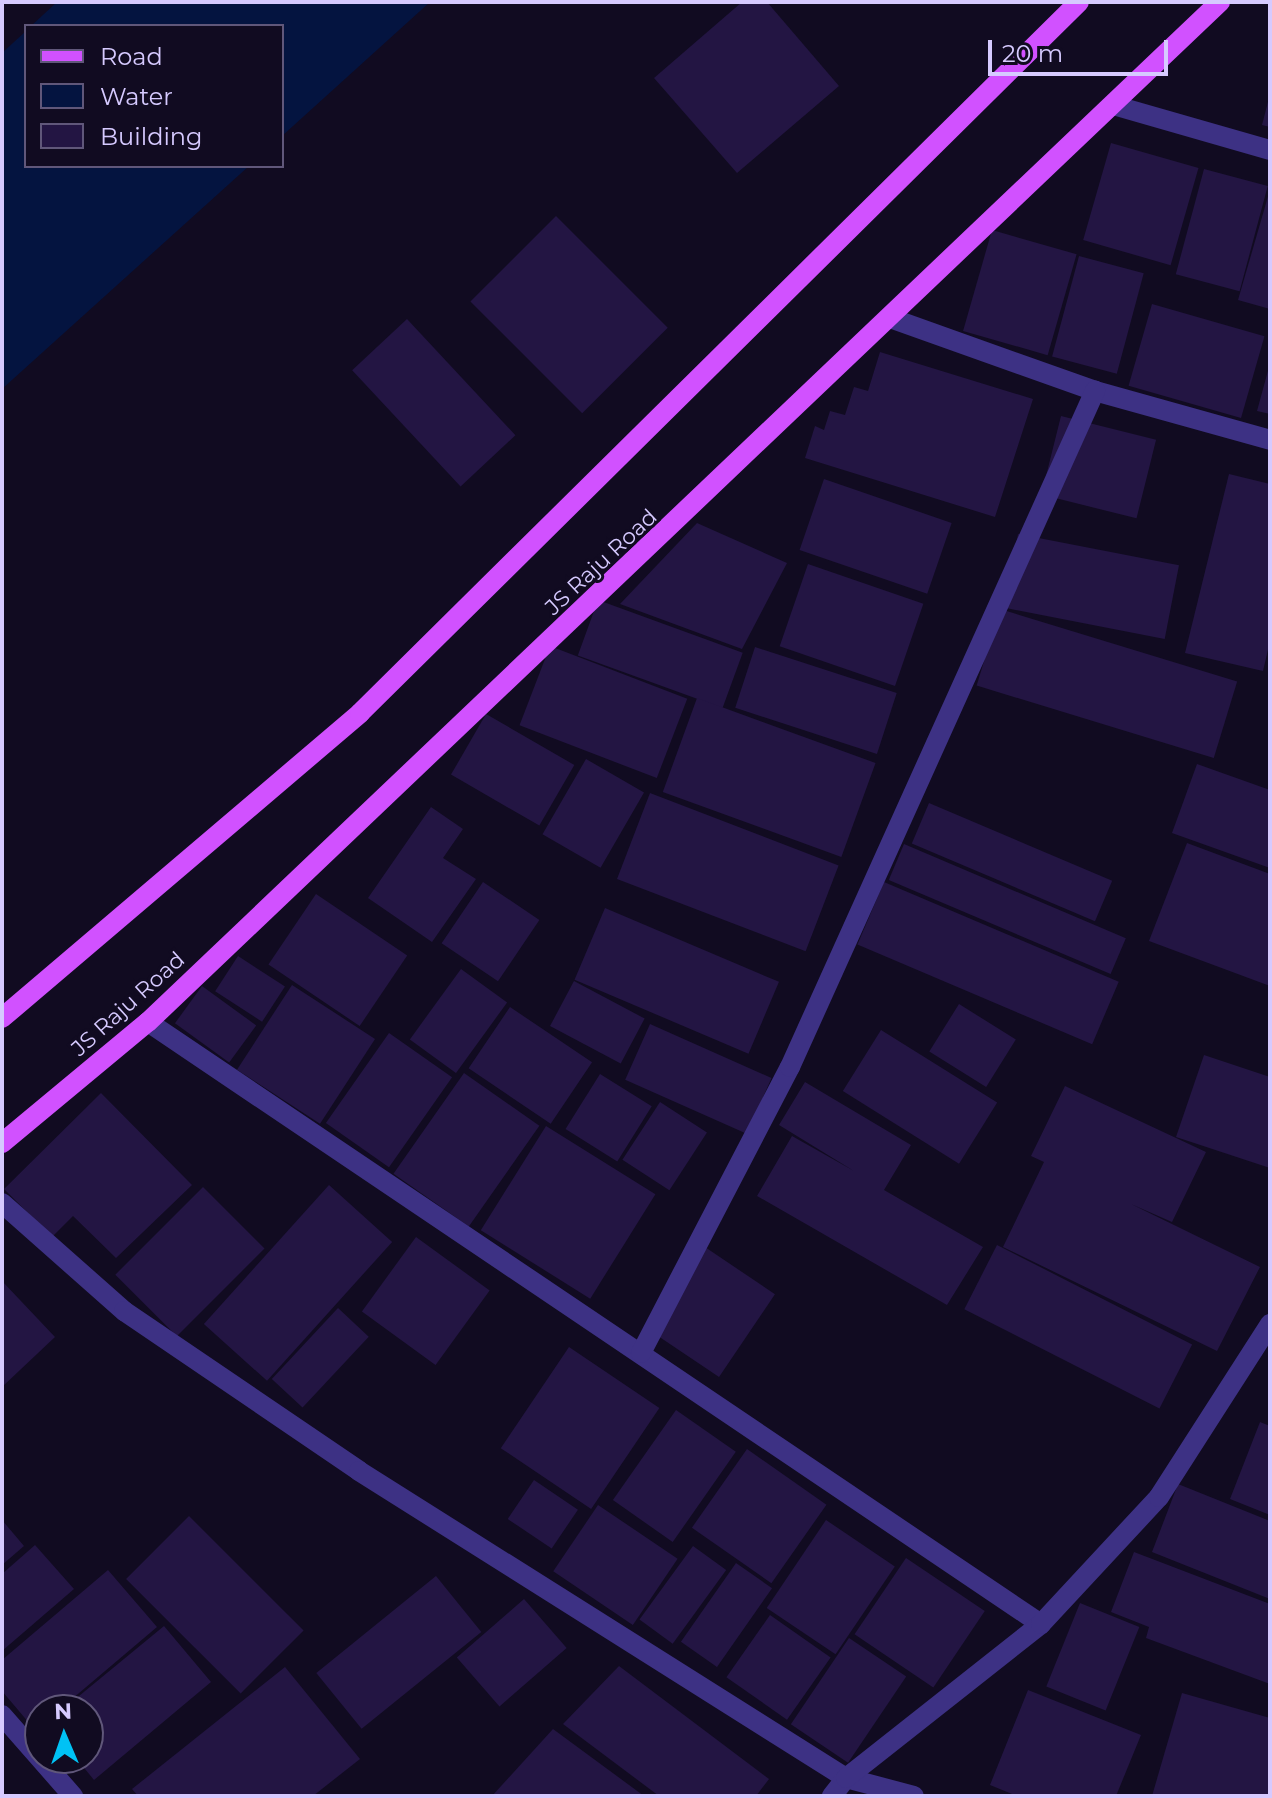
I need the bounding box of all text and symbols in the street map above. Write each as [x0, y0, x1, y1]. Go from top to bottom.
legend [24, 24, 284, 168]
scale bar [992, 24, 1172, 74]
text: 20 m [1002, 39, 1063, 68]
text: Road [100, 42, 163, 71]
text: Water [100, 82, 173, 111]
text: Building [100, 122, 203, 151]
street label: JS Raju Road [540, 504, 662, 620]
street label: JS Raju Road [66, 946, 190, 1062]
north arrow [24, 1694, 104, 1774]
text: N [54, 1698, 73, 1725]

